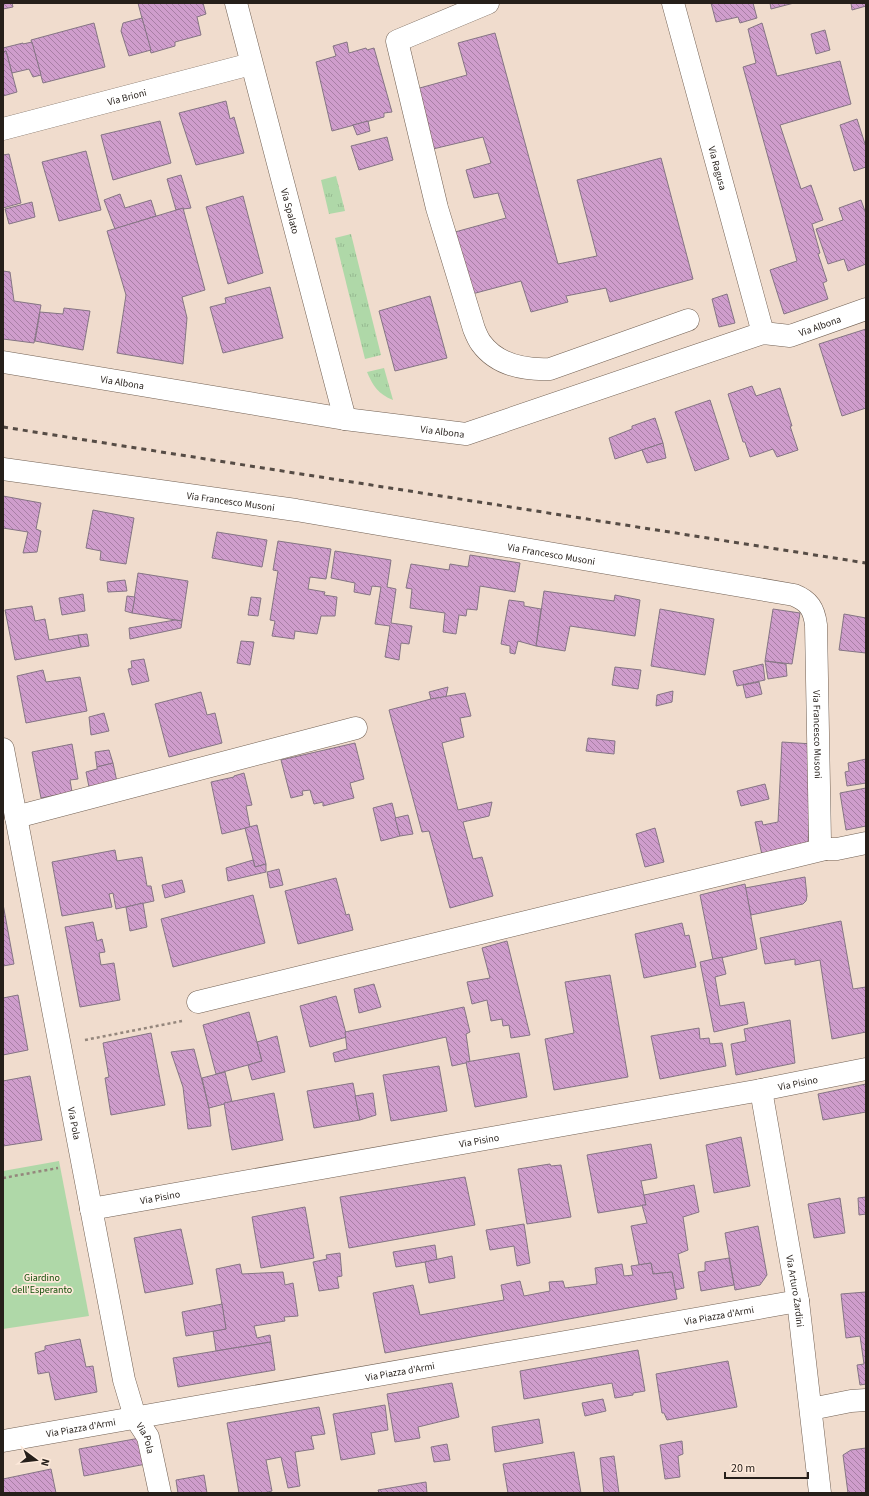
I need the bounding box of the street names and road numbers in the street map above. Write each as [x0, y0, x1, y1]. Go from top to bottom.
street label: Via Brioni [106, 86, 148, 109]
street label: Via Ragusa [704, 145, 730, 192]
street label: Via Spalato [277, 187, 302, 236]
street label: Via Albona [797, 312, 843, 340]
street label: Via Albona [99, 372, 145, 393]
street label: Via Albona [420, 422, 465, 442]
street label: Via Francesco Musoni [186, 489, 276, 515]
street label: Via Francesco Musoni [506, 540, 596, 569]
street label: Via Francesco Musoni [809, 690, 825, 779]
street label: Via Pisino [777, 1073, 819, 1094]
street label: Via Pola [64, 1106, 84, 1141]
street label: Via Pisino [458, 1131, 500, 1152]
street label: Via Pisino [139, 1187, 181, 1208]
street label: Via Arturo Zardini [782, 1254, 807, 1328]
street label: Via Piazza d'Armi [683, 1303, 755, 1329]
street label: Via Piazza d'Armi [364, 1359, 436, 1385]
street label: Via Piazza d'Armi [45, 1415, 117, 1441]
street label: Via Pola [132, 1420, 157, 1455]

